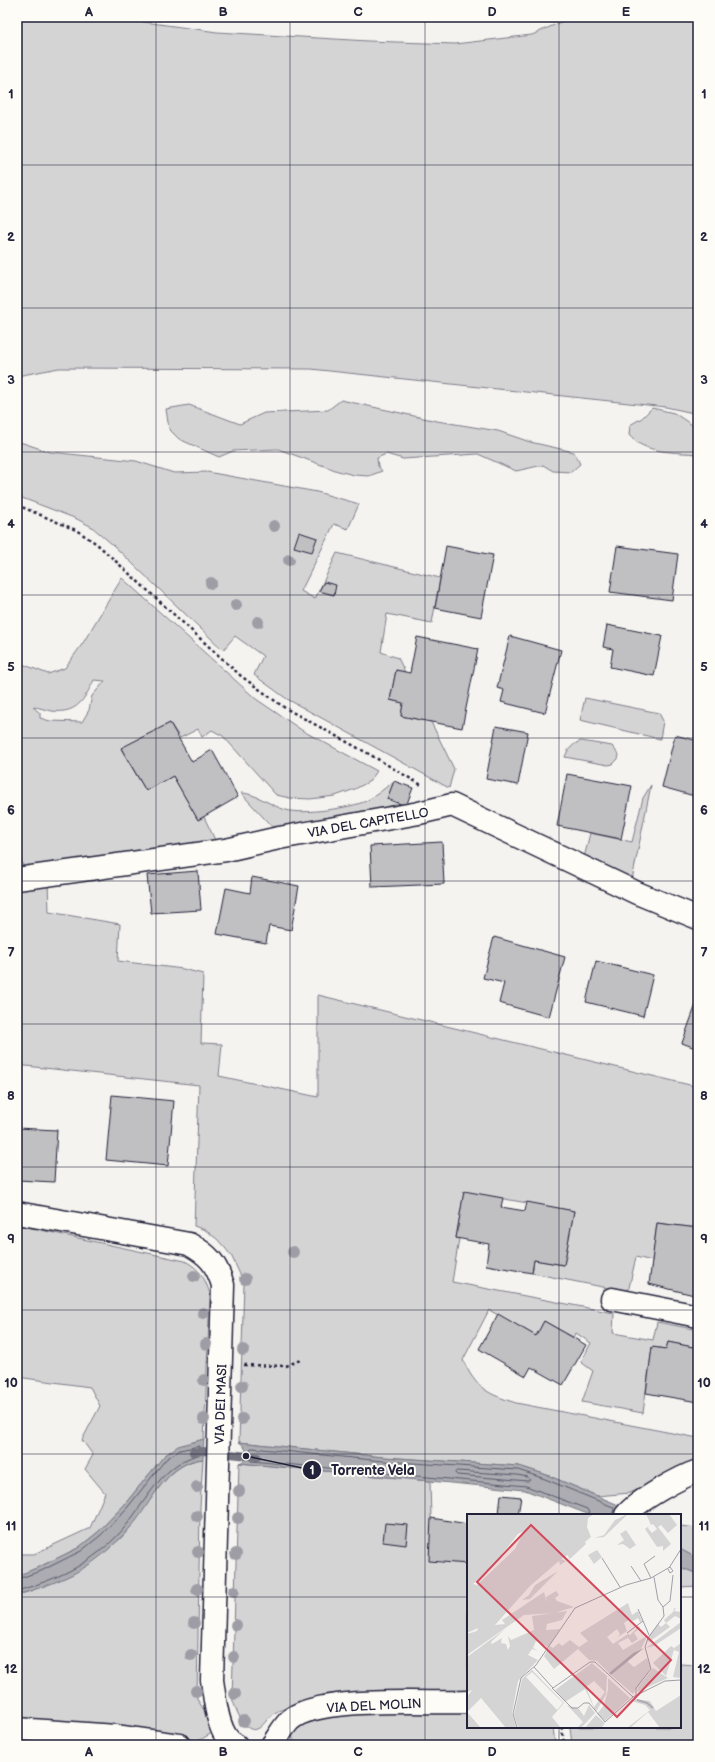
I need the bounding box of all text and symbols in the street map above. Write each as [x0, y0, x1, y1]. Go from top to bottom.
text: A [84, 4, 93, 20]
text: B [218, 4, 228, 20]
text: C [353, 4, 363, 20]
text: D [487, 4, 497, 20]
text: E [622, 4, 631, 20]
text: 1 [8, 86, 14, 102]
text: 1 [701, 86, 707, 102]
text: 2 [7, 229, 15, 245]
text: 2 [700, 229, 708, 245]
text: 3 [7, 372, 15, 388]
text: 3 [700, 372, 708, 388]
text: 4 [7, 516, 15, 532]
text: 4 [700, 516, 708, 532]
text: 5 [7, 659, 15, 675]
text: 5 [700, 659, 708, 675]
text: 6 [7, 802, 15, 818]
text: 6 [700, 802, 708, 818]
street label: VIA DEL CAPITELLO [306, 804, 430, 842]
text: 7 [7, 945, 15, 961]
text: 7 [700, 945, 708, 961]
text: 8 [7, 1088, 15, 1104]
text: 8 [700, 1088, 708, 1104]
text: 9 [7, 1231, 15, 1247]
text: 9 [700, 1231, 708, 1247]
street label: VIA DEI MASI [212, 1364, 230, 1444]
text: 10 [4, 1375, 18, 1391]
text: 10 [697, 1375, 711, 1391]
callout: Torrente Vela [302, 1457, 423, 1483]
text: Torrente Vela [331, 1462, 415, 1479]
text: 1 [309, 1463, 315, 1478]
inset map [467, 1514, 681, 1728]
text: 11 [6, 1518, 16, 1534]
text: 11 [699, 1518, 709, 1534]
text: 12 [4, 1661, 18, 1677]
text: 12 [697, 1661, 711, 1677]
street label: VIA DEL MOLIN [326, 1696, 422, 1716]
text: A [84, 1744, 93, 1760]
text: B [218, 1744, 228, 1760]
text: C [353, 1744, 363, 1760]
text: D [487, 1744, 497, 1760]
text: E [622, 1744, 631, 1760]

